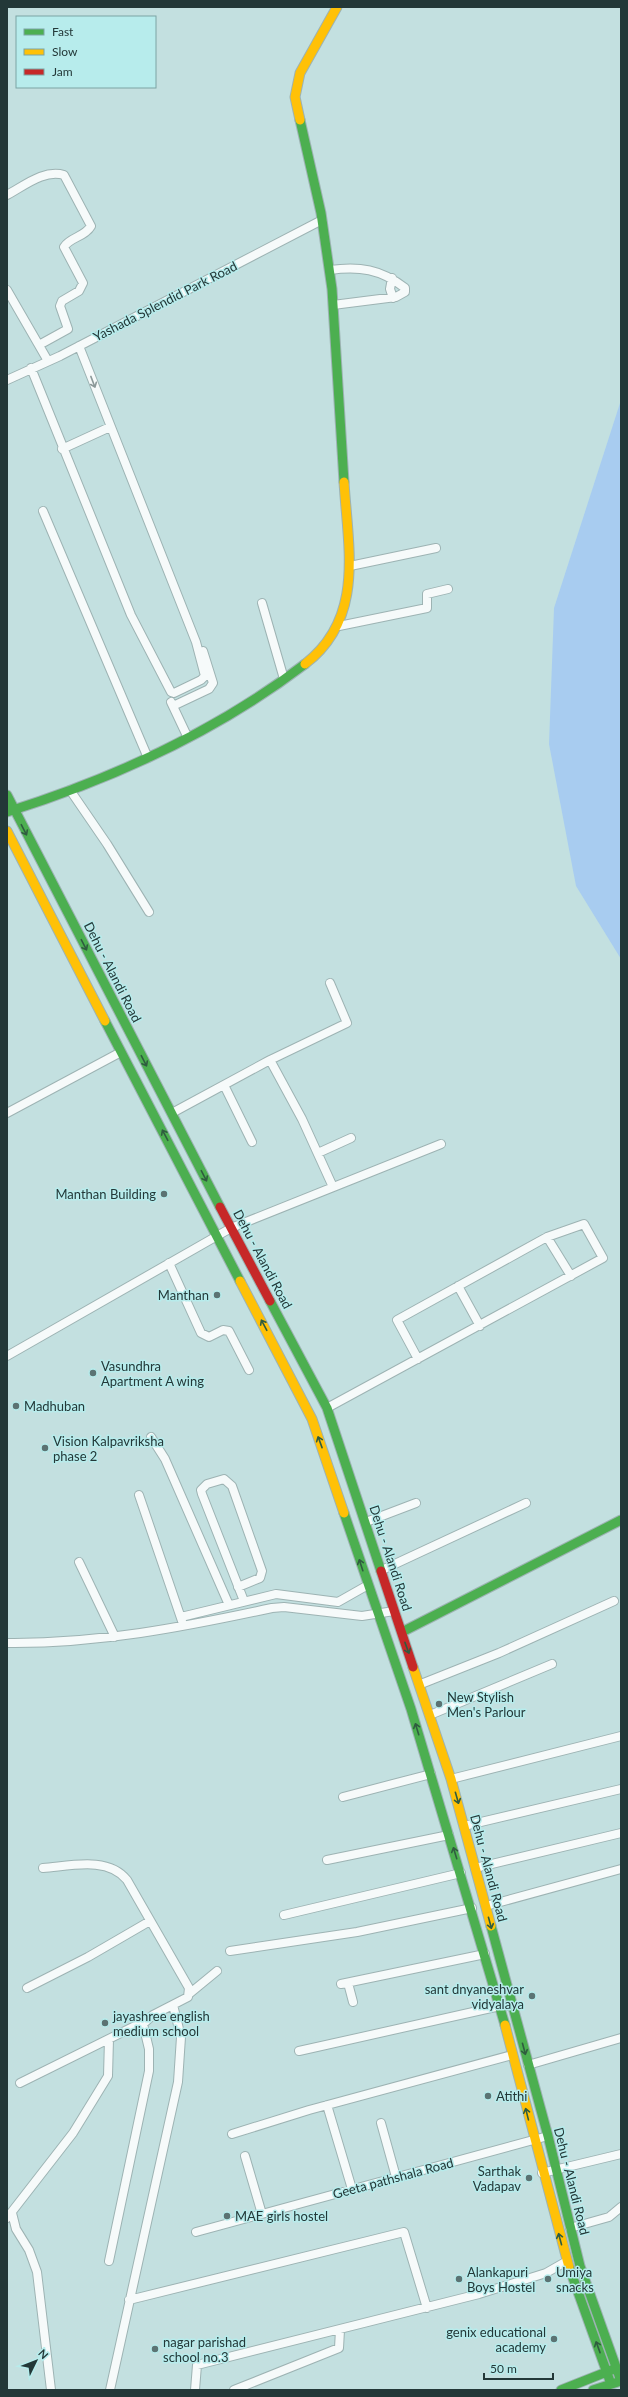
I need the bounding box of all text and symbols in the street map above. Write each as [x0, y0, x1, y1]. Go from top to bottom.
legend [16, 16, 156, 88]
text: Fast [52, 24, 74, 39]
text: Slow [52, 44, 78, 59]
text: Jam [52, 64, 73, 79]
street label: Yashada Splendid Park Road [90, 258, 240, 344]
one-way arrow [89, 376, 97, 388]
one-way arrow [21, 824, 29, 836]
street label: Dehu - Alandi Road [81, 919, 145, 1025]
one-way arrow [81, 939, 89, 951]
one-way arrow [141, 1055, 149, 1067]
one-way arrow [160, 1129, 168, 1141]
one-way arrow [201, 1170, 209, 1182]
place label: Manthan Building [55, 1186, 156, 1202]
marker: Manthan Building [159, 1189, 169, 1199]
street label: Dehu - Alandi Road [230, 1207, 296, 1311]
place label: Manthan [158, 1287, 209, 1303]
marker: Manthan [212, 1290, 222, 1300]
one-way arrow [260, 1319, 267, 1331]
place label: Vasundhra Apartment A wing [101, 1358, 204, 1389]
marker: Vasundhra Apartment A wing [88, 1368, 98, 1378]
place label: Madhuban [24, 1398, 85, 1414]
marker: Madhuban [11, 1401, 21, 1411]
place label: Vision Kalpavriksha phase 2 [53, 1433, 164, 1464]
one-way arrow [316, 1435, 323, 1448]
marker: Vision Kalpavriksha phase 2 [40, 1443, 50, 1453]
street label: Dehu - Alandi Road [366, 1503, 416, 1613]
one-way arrow [357, 1559, 365, 1571]
one-way arrow [404, 1641, 412, 1653]
place label: New Stylish Men's Parlour [447, 1689, 526, 1720]
marker: New Stylish Men's Parlour [434, 1699, 444, 1709]
one-way arrow [413, 1723, 420, 1736]
one-way arrow [454, 1791, 461, 1804]
street label: Dehu - Alandi Road [467, 1813, 511, 1923]
one-way arrow [451, 1847, 458, 1860]
one-way arrow [487, 1917, 494, 1930]
place label: sant dnyaneshvar vidyalaya [425, 1981, 524, 2012]
marker: sant dnyaneshvar vidyalaya [527, 1991, 537, 2001]
place label: jayashree english medium school [112, 2008, 210, 2039]
marker: jayashree english medium school [100, 2018, 110, 2028]
one-way arrow [521, 2042, 528, 2055]
place label: Atithi [496, 2088, 527, 2104]
marker: Atithi [483, 2091, 493, 2101]
one-way arrow [523, 2107, 530, 2120]
street label: Dehu - Alandi Road [551, 2126, 593, 2236]
street label: Geeta pathshala Road [331, 2154, 455, 2202]
place label: Sarthak Vadapav [473, 2163, 521, 2194]
marker: Sarthak Vadapav [524, 2173, 534, 2183]
place label: MAE girls hostel [235, 2208, 328, 2224]
marker: MAE girls hostel [222, 2211, 232, 2221]
one-way arrow [556, 2233, 564, 2246]
place label: Alankapuri Boys Hostel [467, 2264, 535, 2295]
place label: Umiya snacks [556, 2264, 594, 2295]
marker: Alankapuri Boys Hostel [454, 2274, 464, 2284]
marker: Umiya snacks [543, 2274, 553, 2284]
place label: genix educational academy [446, 2324, 546, 2355]
place label: nagar parishad school no.3 [163, 2334, 246, 2365]
marker: genix educational academy [549, 2334, 559, 2344]
north arrow [16, 2341, 56, 2381]
one-way arrow [594, 2341, 602, 2353]
marker: nagar parishad school no.3 [150, 2344, 160, 2354]
text: N [36, 2346, 51, 2361]
scale bar [484, 2355, 553, 2381]
text: 50 m [490, 2361, 517, 2376]

